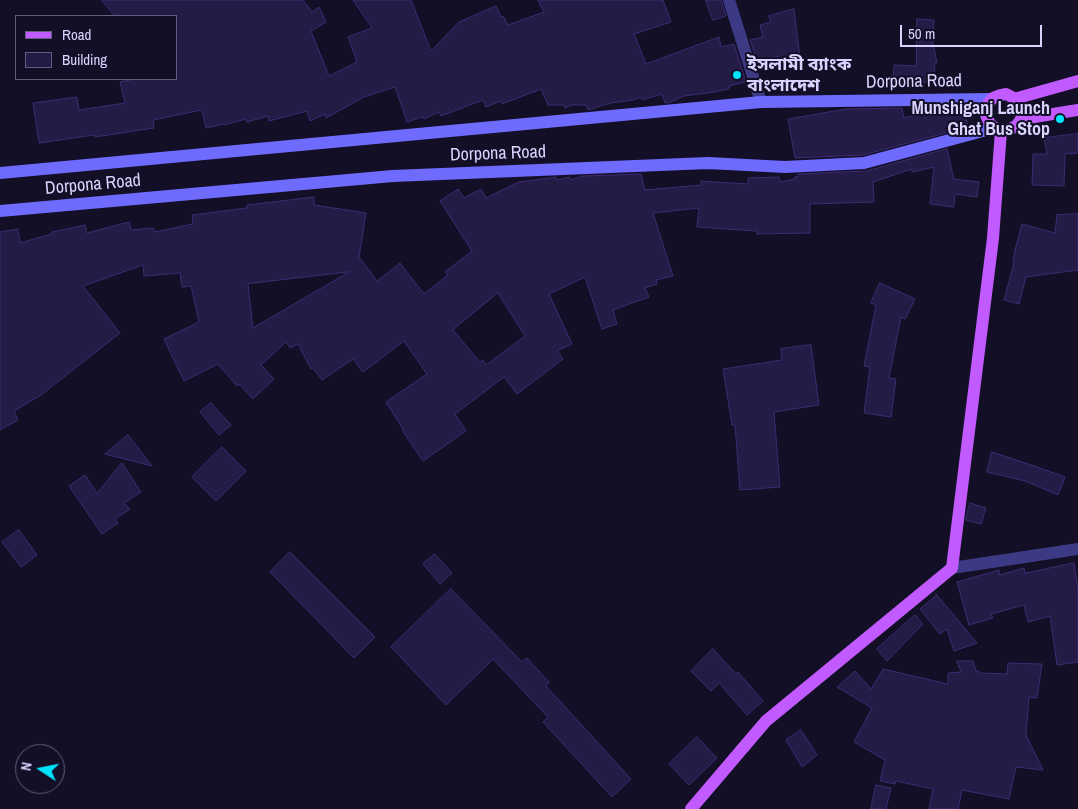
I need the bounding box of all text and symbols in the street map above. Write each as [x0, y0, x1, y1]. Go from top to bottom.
legend [15, 15, 178, 80]
scale bar [903, 15, 1046, 47]
text: 50 m [908, 23, 935, 44]
text: Road [62, 24, 91, 45]
text: Building [62, 49, 107, 70]
place label: ইসলামী ব্যাংক বাংলাদেশ [747, 54, 851, 96]
marker: ইসলামী ব্যাংক বাংলাদেশ [731, 69, 743, 81]
street label: Dorpona Road [866, 70, 962, 94]
place label: Munshiganj Launch Ghat Bus Stop [911, 98, 1050, 140]
marker: Munshiganj Launch Ghat Bus Stop [1054, 113, 1066, 125]
street label: Dorpona Road [450, 142, 546, 166]
street label: Dorpona Road [44, 170, 142, 200]
north arrow [15, 744, 65, 794]
text: N [17, 761, 36, 772]

